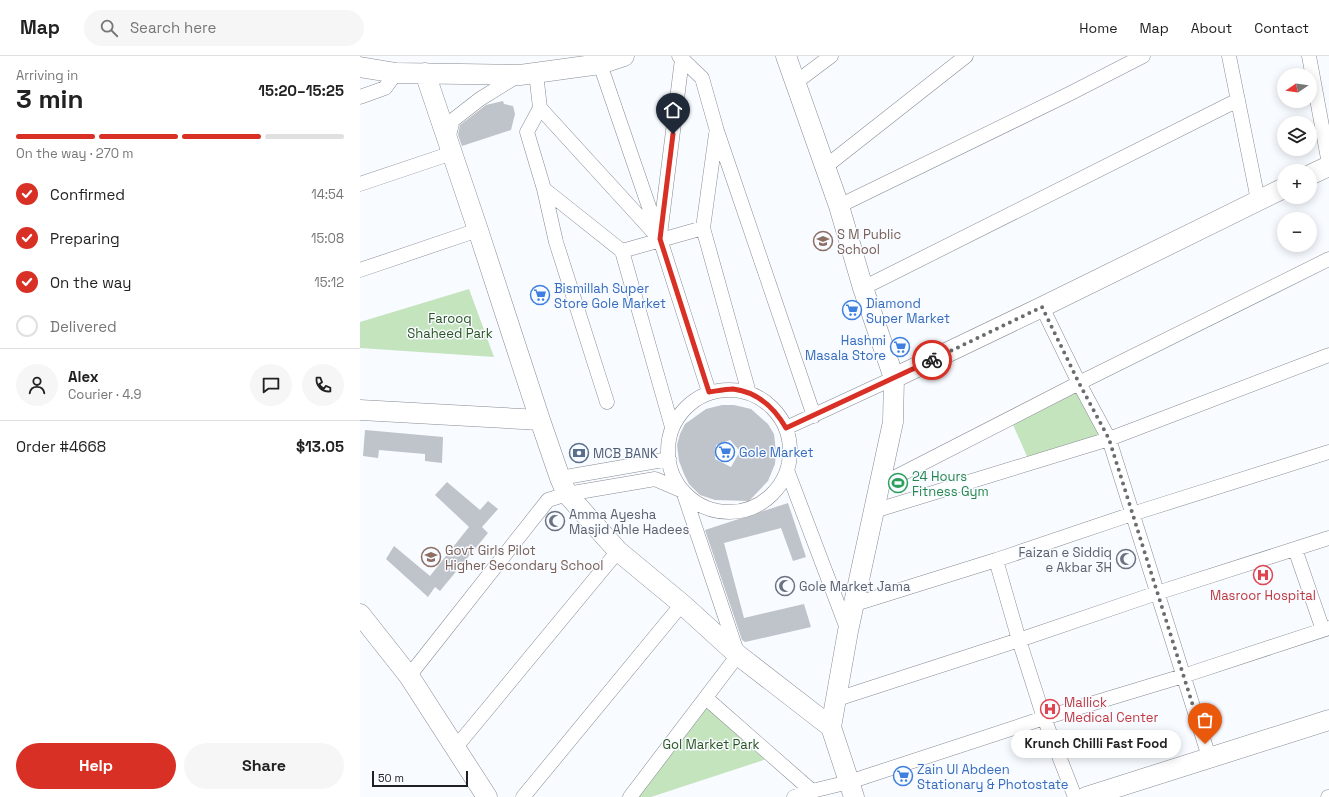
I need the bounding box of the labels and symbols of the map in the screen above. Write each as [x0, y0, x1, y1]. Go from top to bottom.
north arrow [1277, 68, 1317, 108]
pin [656, 93, 690, 134]
place label: S M Public School [837, 226, 901, 258]
school or university icon: S M Public School [812, 230, 834, 252]
place label: Bismillah Super Store Gole Market [554, 280, 666, 312]
supermarket icon: Bismillah Super Store Gole Market [529, 284, 551, 306]
place label: Diamond Super Market [866, 295, 950, 327]
supermarket icon: Diamond Super Market [841, 299, 863, 321]
park label: Farooq Shaheed Park [407, 310, 493, 342]
place label: Hashmi Masala Store [805, 332, 886, 364]
supermarket icon: Hashmi Masala Store [889, 336, 911, 358]
courier [912, 340, 952, 380]
supermarket icon: Gole Market [714, 441, 736, 463]
bank icon: MCB BANK [568, 442, 590, 464]
place label: Gole Market [739, 444, 814, 461]
place label: MCB BANK [593, 445, 658, 462]
place label: 24 Hours Fitness Gym [912, 468, 989, 500]
sports icon: 24 Hours Fitness Gym [887, 472, 909, 494]
place label: Amma Ayesha Masjid Ahle Hadees [569, 506, 689, 538]
mosque icon: Amma Ayesha Masjid Ahle Hadees [544, 510, 566, 532]
place label: Govt Girls Pilot Higher Secondary School [445, 542, 603, 574]
place label: Faizan e Siddiq e Akbar 3H [1018, 544, 1112, 576]
school or university icon: Govt Girls Pilot Higher Secondary School [420, 546, 442, 568]
mosque icon: Faizan e Siddiq e Akbar 3H [1115, 548, 1137, 570]
hospital icon: Masroor Hospital [1252, 564, 1274, 586]
mosque icon: Gole Market Jama [774, 575, 796, 597]
place label: Gole Market Jama [799, 578, 911, 595]
place label: Masroor Hospital [1210, 587, 1316, 604]
place label: Mallick Medical Center [1064, 694, 1159, 726]
hospital icon: Mallick Medical Center [1039, 698, 1061, 720]
pin [1188, 703, 1222, 744]
callout: Krunch Chilli Fast Food [1011, 730, 1181, 758]
park label: Gol Market Park [662, 736, 760, 753]
place label: Zain Ul Abdeen Stationary & Photostate [917, 761, 1069, 793]
supermarket icon: Zain Ul Abdeen Stationary & Photostate [892, 765, 914, 787]
scale bar [372, 769, 468, 788]

